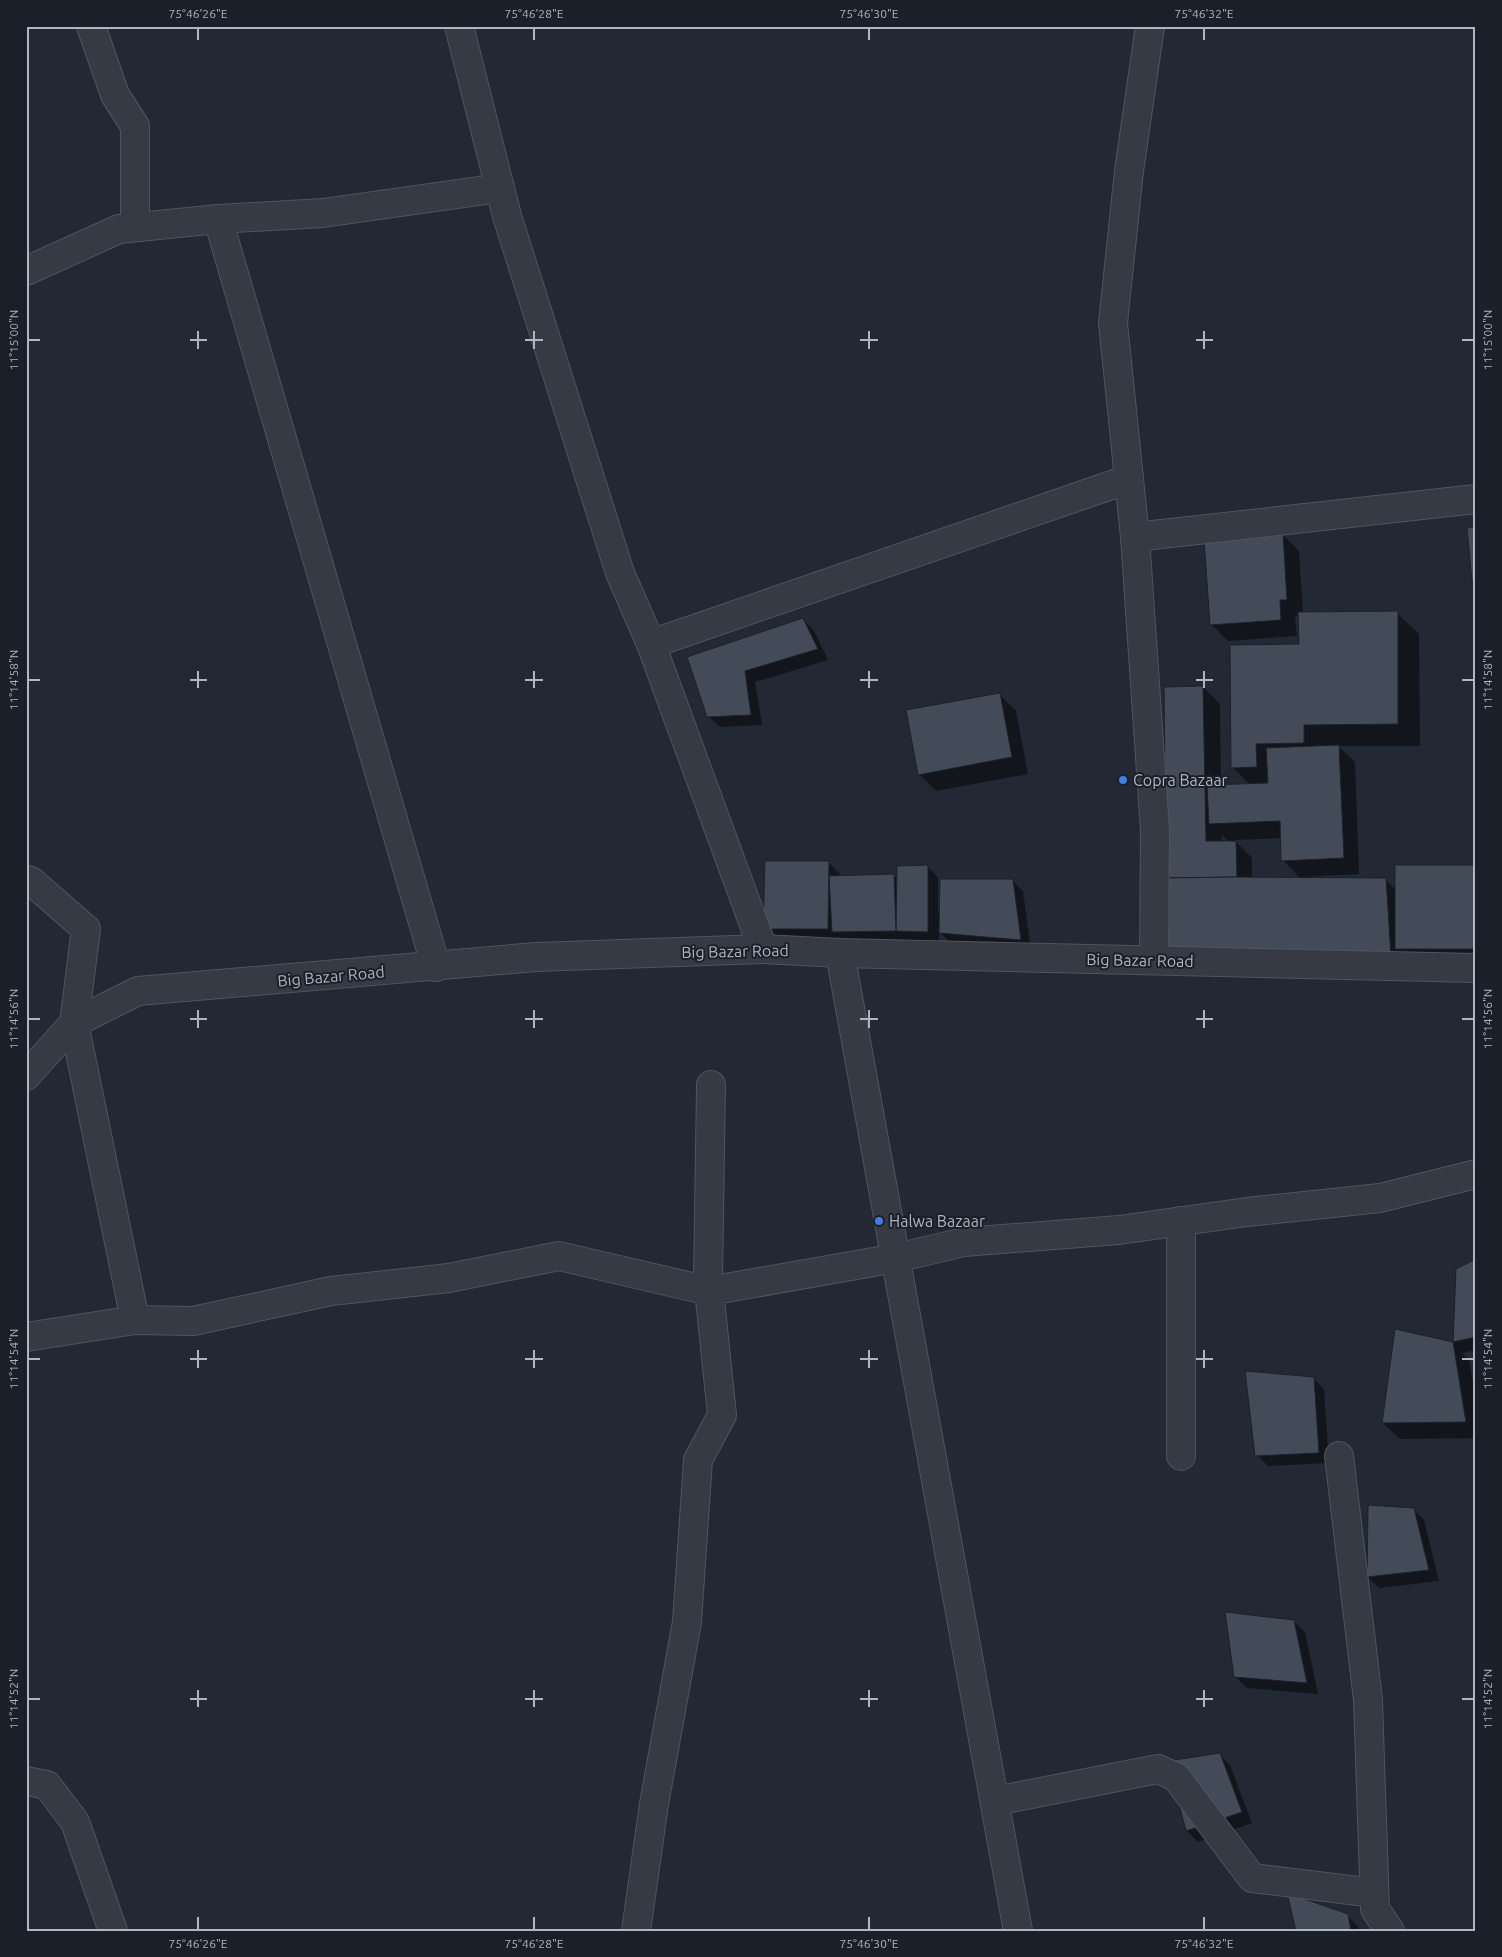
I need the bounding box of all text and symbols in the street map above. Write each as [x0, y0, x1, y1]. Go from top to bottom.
text: 75°46'26"E [169, 7, 228, 20]
text: 75°46'28"E [505, 7, 564, 20]
text: 75°46'30"E [840, 7, 899, 20]
text: 75°46'32"E [1175, 7, 1234, 20]
text: 11°15'00"N [7, 310, 20, 370]
text: 11°15'00"N [1481, 310, 1494, 370]
text: 11°14'58"N [7, 650, 20, 710]
text: 11°14'58"N [1481, 650, 1494, 710]
place label: Copra Bazaar [1133, 771, 1228, 789]
marker: Copra Bazaar [1117, 774, 1129, 786]
street label: Big Bazar Road [681, 941, 789, 961]
street label: Big Bazar Road [1086, 950, 1194, 970]
street label: Big Bazar Road [277, 962, 385, 990]
text: 11°14'56"N [7, 989, 20, 1049]
text: 11°14'56"N [1481, 989, 1494, 1049]
place label: Halwa Bazaar [889, 1212, 985, 1230]
marker: Halwa Bazaar [873, 1215, 885, 1227]
text: 11°14'54"N [7, 1329, 20, 1389]
text: 11°14'54"N [1481, 1329, 1494, 1389]
text: 11°14'52"N [7, 1669, 20, 1729]
text: 11°14'52"N [1481, 1669, 1494, 1729]
text: 75°46'26"E [169, 1937, 228, 1950]
text: 75°46'28"E [505, 1937, 564, 1950]
text: 75°46'30"E [840, 1937, 899, 1950]
text: 75°46'32"E [1175, 1937, 1234, 1950]

